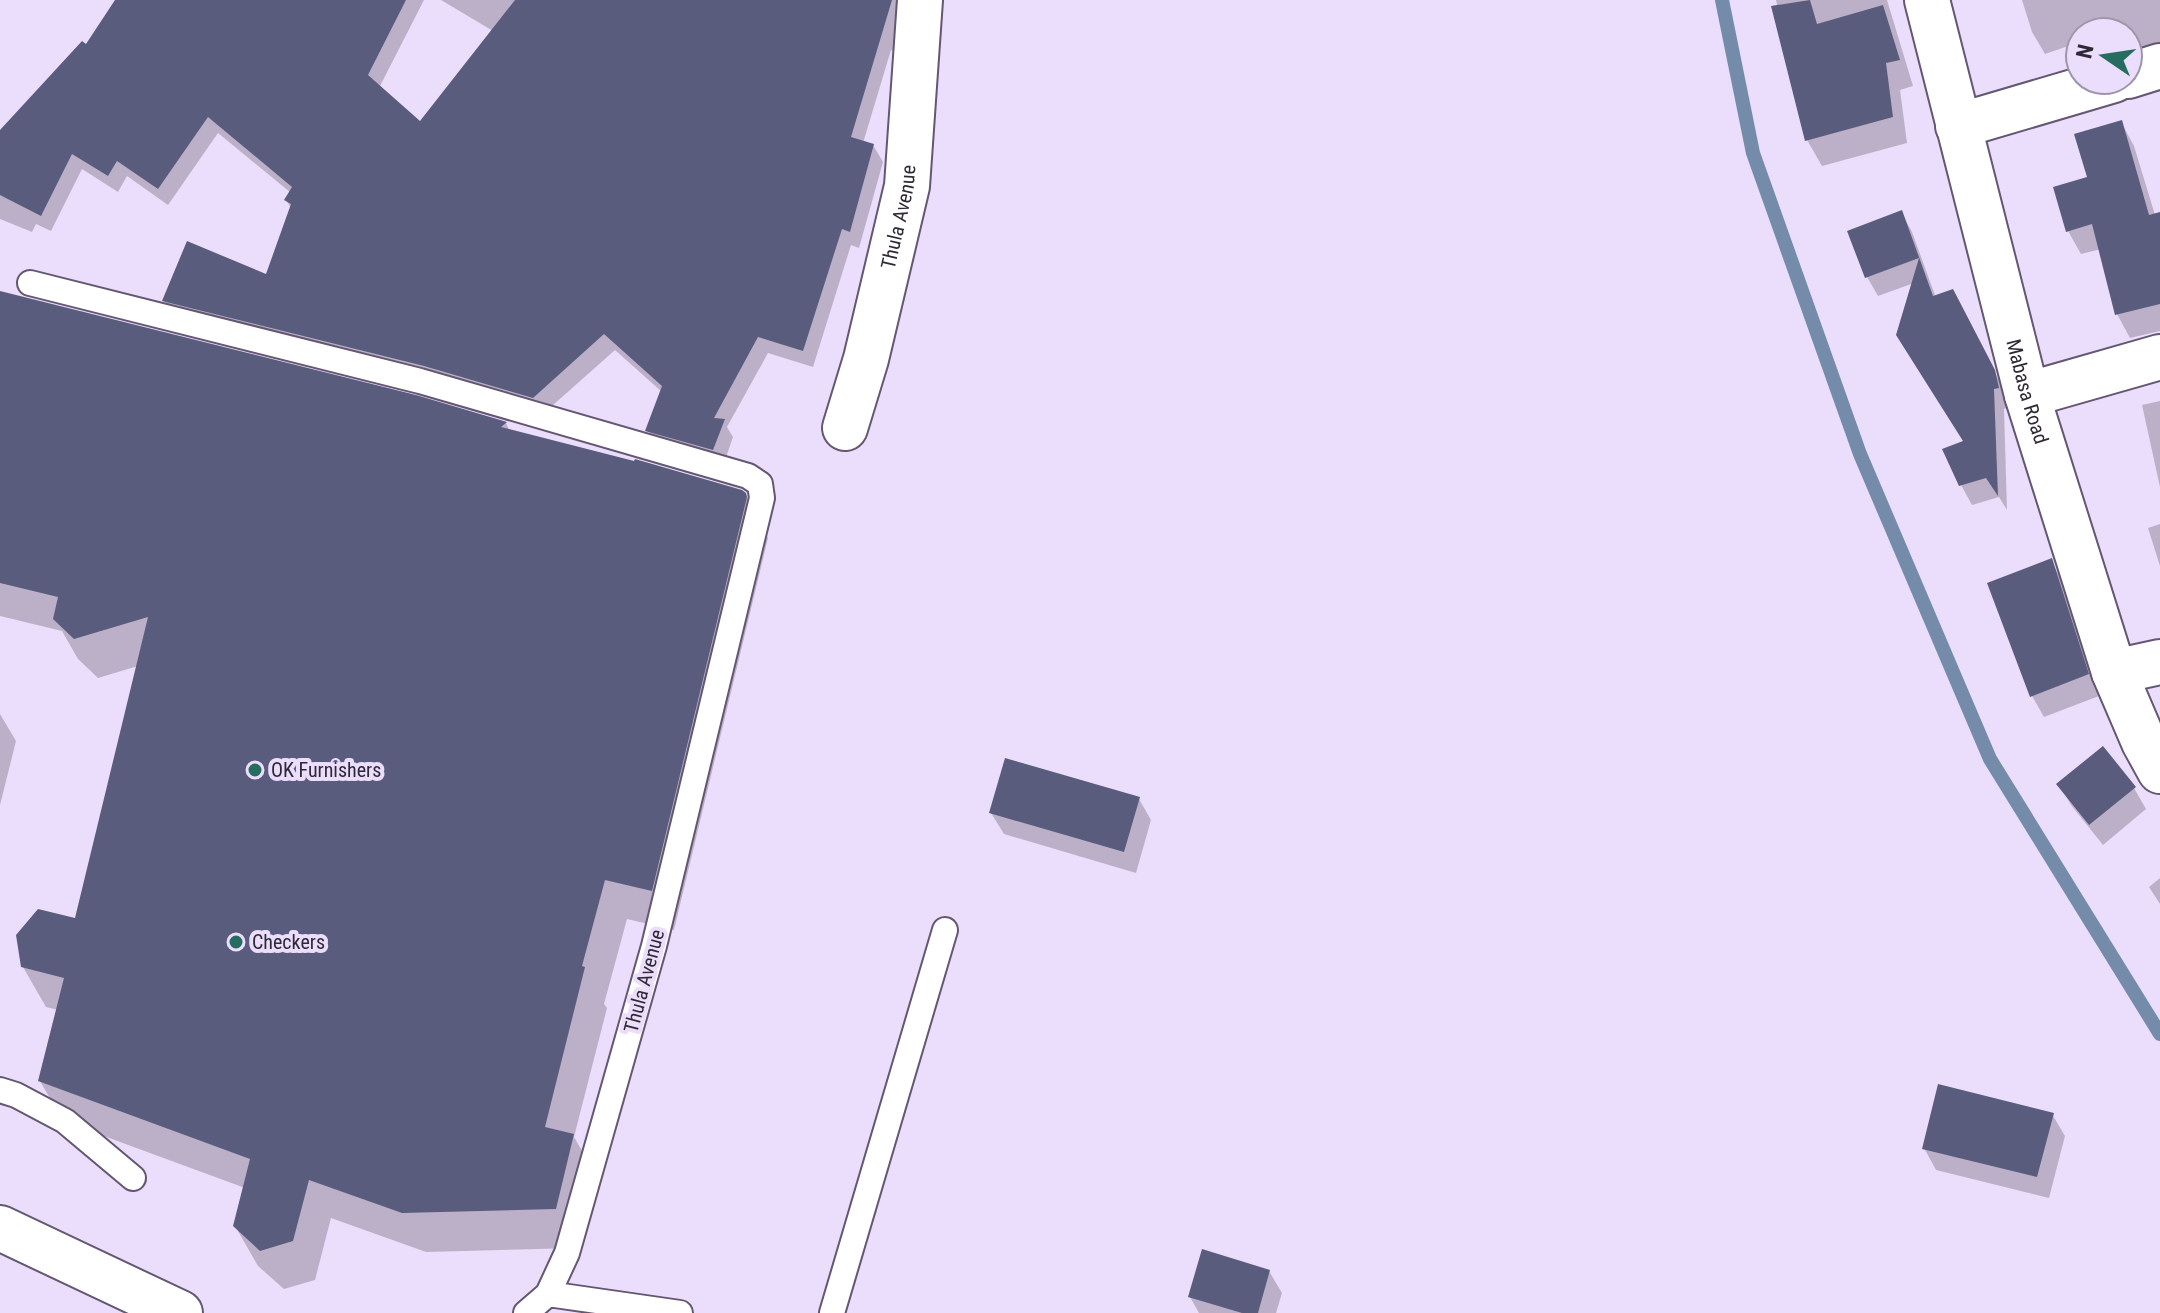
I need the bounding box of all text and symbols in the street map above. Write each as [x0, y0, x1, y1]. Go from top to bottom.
north arrow [2064, 16, 2144, 96]
text: N [2071, 42, 2099, 61]
street label: Thula Avenue [876, 164, 920, 271]
street label: Mabasa Road [2001, 337, 2054, 447]
place label: OK Furnishers [271, 758, 381, 782]
marker: OK Furnishers [246, 761, 264, 779]
street label: Thula Avenue [619, 927, 669, 1035]
place label: Checkers [252, 930, 325, 954]
marker: Checkers [227, 933, 245, 951]

